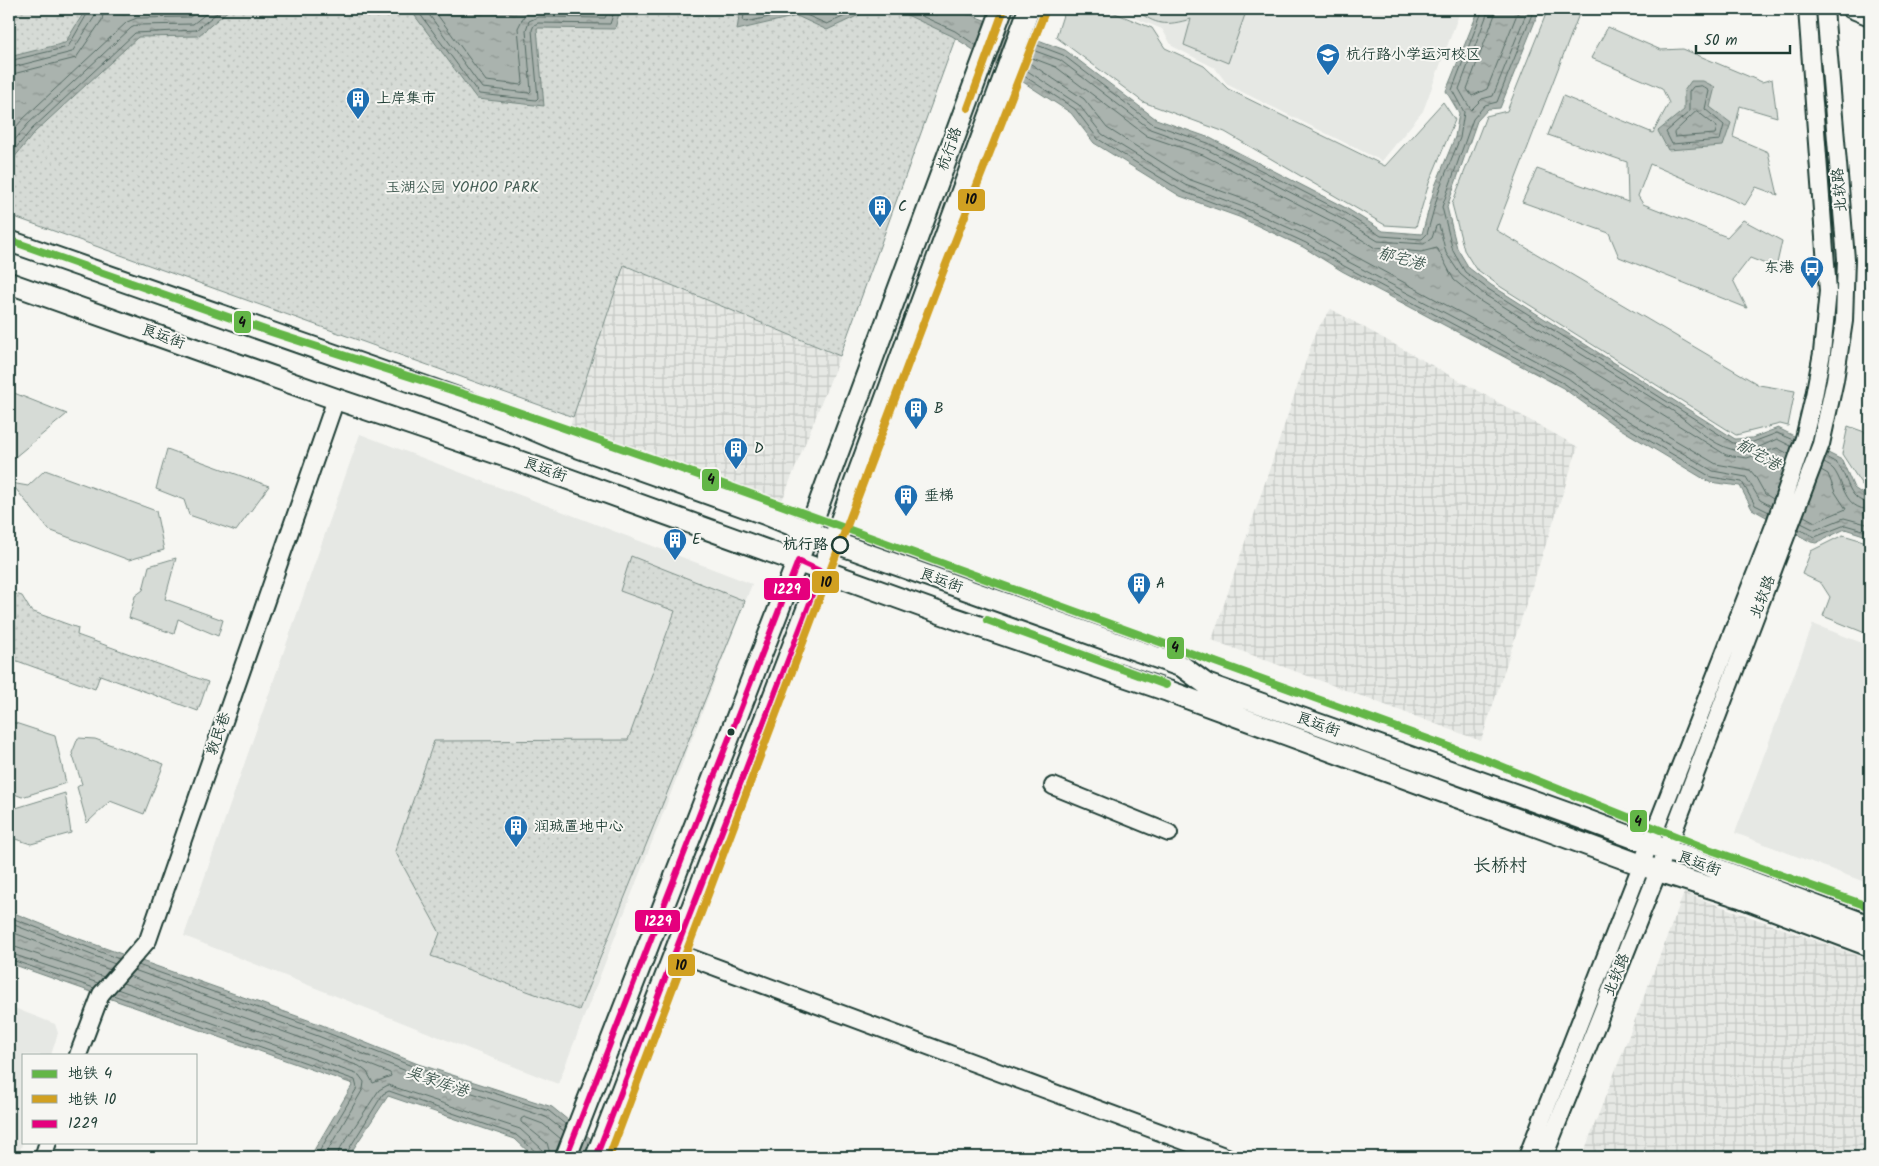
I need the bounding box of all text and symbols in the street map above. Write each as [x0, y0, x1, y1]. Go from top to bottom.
scale bar [1696, 22, 1790, 54]
text: 50 m [1704, 29, 1738, 53]
school or university icon: 杭行路小学运河校区 [1315, 42, 1341, 76]
place label: 杭行路小学运河校区 [1346, 43, 1481, 67]
building icon: 上岸集市 [345, 86, 371, 120]
place label: 上岸集市 [376, 87, 436, 111]
street label: 杭行路 [931, 124, 969, 174]
street label: 北软路 [1826, 167, 1854, 213]
park label: 玉湖公园 YOHOO PARK [385, 176, 539, 200]
line badge: 10 [957, 188, 986, 212]
text: 10 [965, 189, 978, 211]
building icon: C [867, 194, 893, 228]
place label: C [898, 195, 907, 219]
water label: 郁宅港 [1375, 241, 1429, 278]
bus stop icon: 东港 [1799, 255, 1825, 289]
place label: 东港 [1764, 256, 1795, 280]
line badge: 4 [233, 310, 252, 334]
text: 4 [238, 312, 246, 334]
street label: 良运街 [138, 318, 188, 356]
building icon: B [903, 396, 929, 430]
place label: B [934, 397, 944, 421]
water label: 郁宅港 [1731, 432, 1787, 479]
building icon: D [723, 436, 749, 470]
place label: D [754, 437, 764, 461]
street label: 良运街 [520, 451, 570, 489]
line badge: 4 [701, 468, 720, 492]
text: 4 [707, 469, 715, 491]
building icon: 垂梯 [893, 483, 919, 517]
place label: 垂梯 [924, 484, 954, 508]
building icon: E [662, 527, 688, 561]
place label: E [692, 528, 702, 552]
place label: 杭行路 [783, 533, 828, 557]
marker: 杭行路 [831, 536, 849, 554]
street label: 良运街 [916, 562, 966, 600]
line badge: 10 [811, 570, 840, 594]
building icon: A [1126, 571, 1152, 605]
text: 10 [820, 572, 833, 594]
place label: A [1156, 572, 1165, 596]
street label: 北软路 [1744, 572, 1782, 622]
line badge: 1229 [763, 577, 811, 601]
text: 1229 [773, 579, 801, 601]
line badge: 4 [1166, 636, 1185, 660]
text: 4 [1171, 637, 1179, 659]
street label: 良运街 [1293, 706, 1343, 744]
street label: 敦民巷 [200, 709, 238, 759]
unlabelled marker [726, 727, 736, 737]
line badge: 4 [1629, 809, 1648, 833]
text: 4 [1634, 811, 1642, 833]
building icon: 润珹置地中心 [503, 814, 529, 848]
place label: 润珹置地中心 [534, 815, 624, 839]
street label: 良运街 [1674, 845, 1724, 883]
district label: 长桥村 [1473, 852, 1527, 881]
line badge: 1229 [634, 909, 681, 933]
text: 1229 [644, 911, 672, 933]
street label: 北软路 [1597, 950, 1637, 1000]
line badge: 10 [667, 953, 696, 977]
text: 10 [675, 955, 688, 977]
legend [22, 1054, 198, 1144]
water label: 吴家库港 [403, 1060, 473, 1105]
text: 地铁 4 [68, 1062, 112, 1086]
text: 地铁 10 [68, 1088, 117, 1112]
text: 1229 [68, 1112, 98, 1136]

